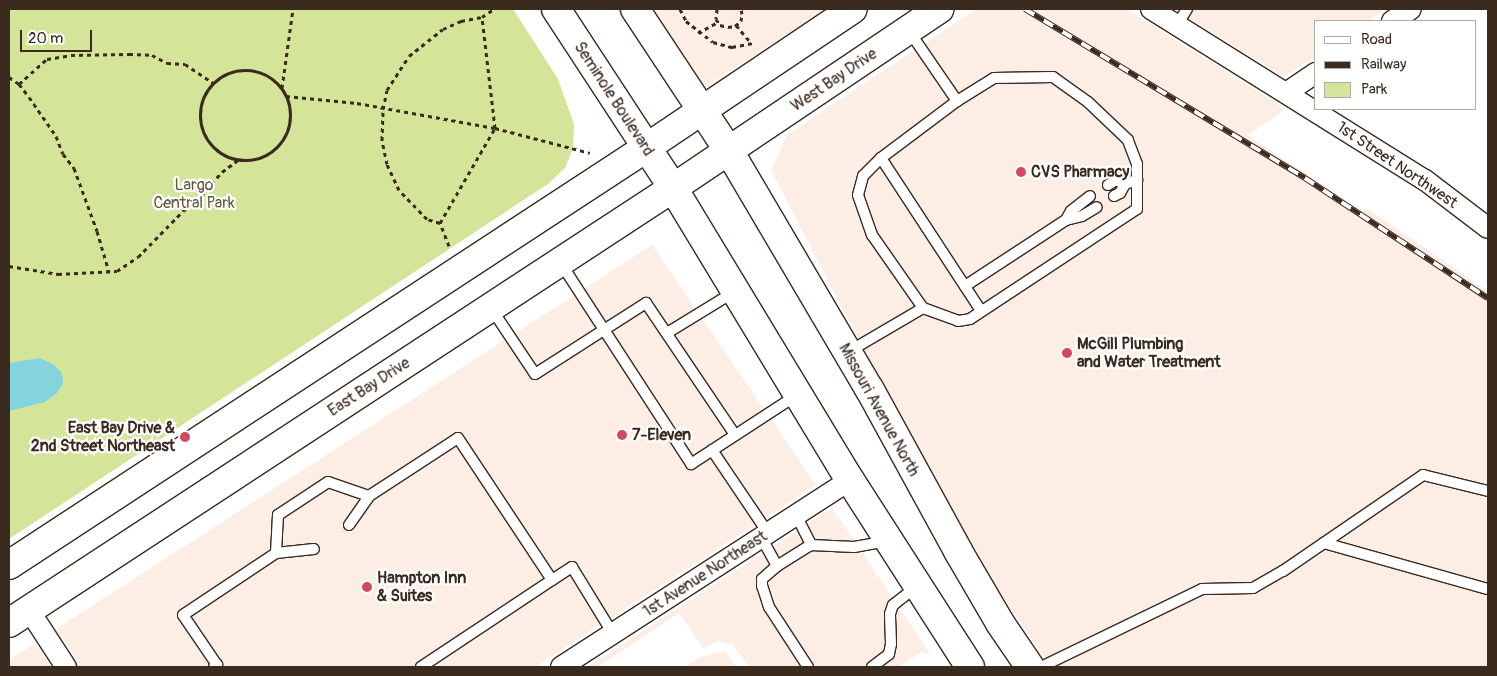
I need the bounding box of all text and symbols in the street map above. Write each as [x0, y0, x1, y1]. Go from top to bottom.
scale bar [22, 20, 95, 52]
legend [1314, 20, 1477, 110]
text: 20 m [28, 29, 63, 48]
text: Road [1361, 30, 1392, 49]
street label: Seminole Boulevard [570, 38, 658, 160]
street label: West Bay Drive [787, 44, 881, 116]
text: Railway [1361, 55, 1406, 74]
text: Park [1361, 80, 1387, 99]
street label: 1st Street Northwest [1333, 117, 1461, 213]
place label: CVS Pharmacy [1031, 162, 1129, 182]
marker: CVS Pharmacy [1015, 166, 1027, 178]
park label: Largo Central Park [153, 175, 235, 213]
place label: McGill Plumbing and Water Treatment [1077, 334, 1221, 372]
street label: Missouri Avenue North [834, 340, 924, 480]
marker: McGill Plumbing and Water Treatment [1061, 347, 1073, 359]
street label: East Bay Drive [324, 353, 414, 421]
place label: East Bay Drive & 2nd Street Northeast [31, 418, 175, 456]
place label: 7-Eleven [632, 425, 691, 445]
marker: 7-Eleven [616, 429, 628, 441]
marker: East Bay Drive & 2nd Street Northeast [179, 431, 191, 443]
street label: 1st Avenue Northeast [639, 527, 771, 621]
place label: Hampton Inn & Suites [377, 568, 466, 606]
marker: Hampton Inn & Suites [361, 581, 373, 593]

